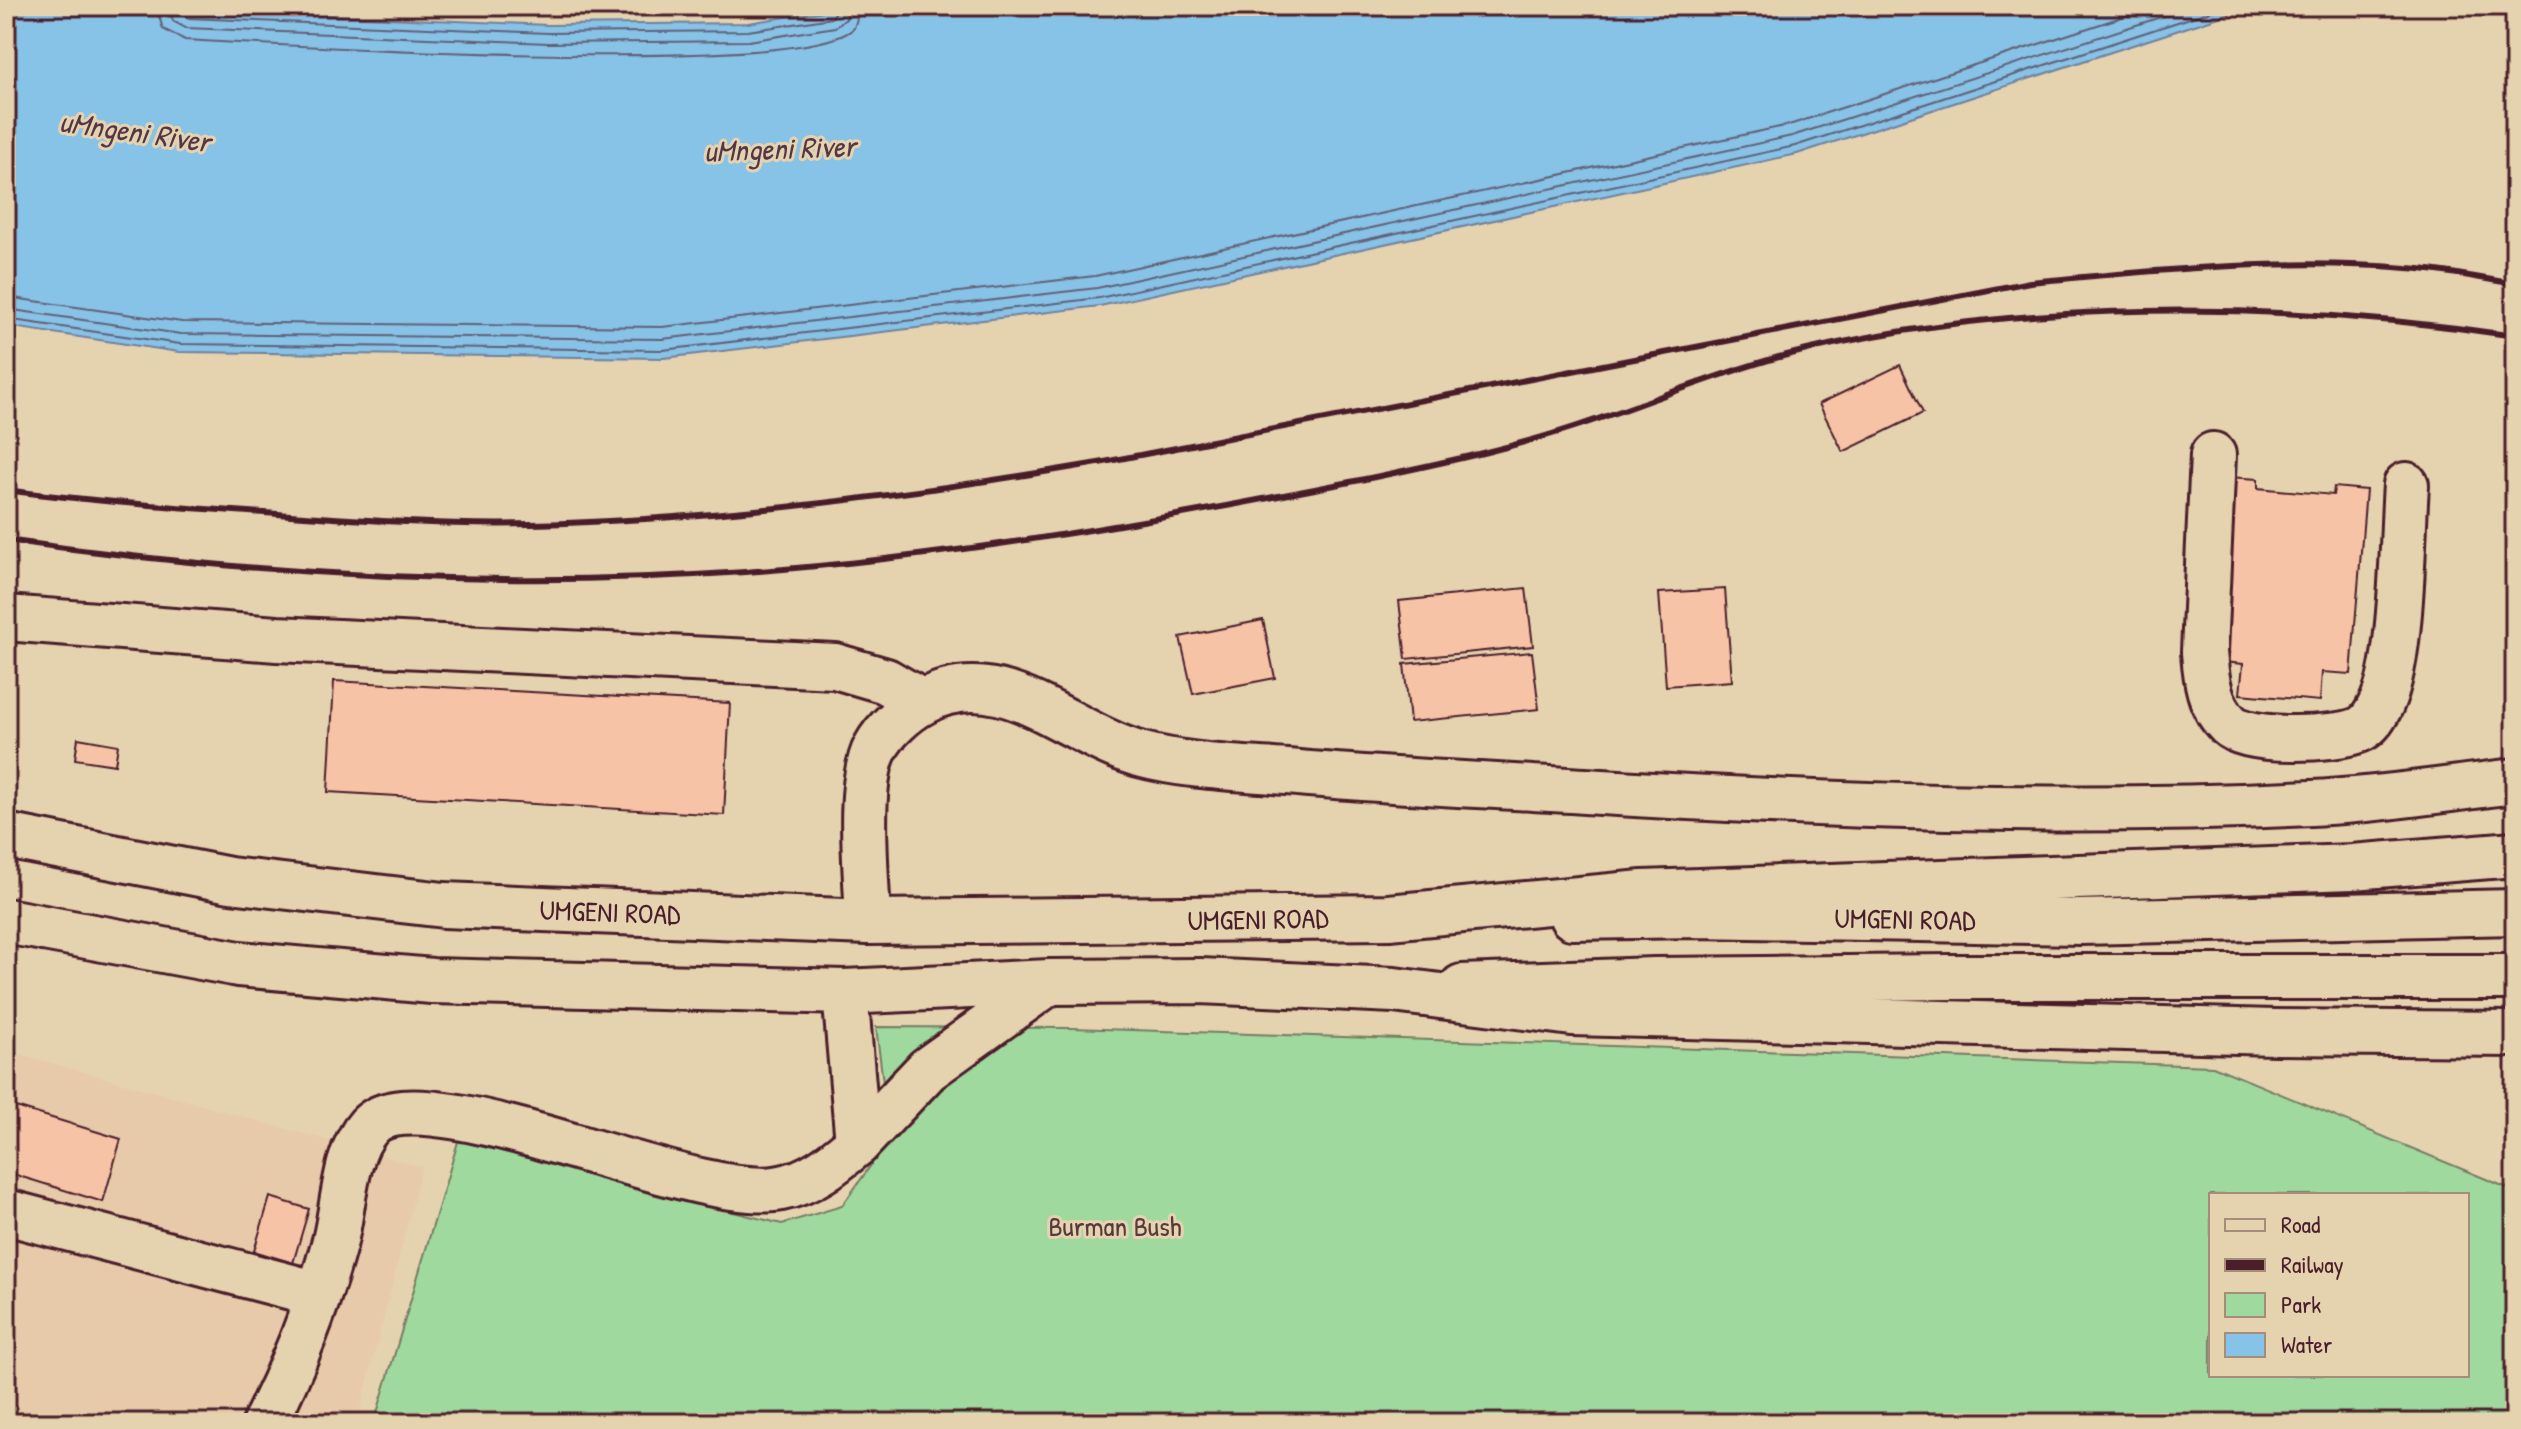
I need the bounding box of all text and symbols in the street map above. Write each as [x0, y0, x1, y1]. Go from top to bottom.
water label: uMngeni River [57, 101, 216, 163]
water label: uMngeni River [703, 125, 860, 172]
street label: UMGENI ROAD [539, 891, 682, 933]
street label: UMGENI ROAD [1187, 899, 1330, 939]
street label: UMGENI ROAD [1834, 899, 1977, 939]
legend [2209, 1193, 2469, 1377]
park label: Burman Bush [1048, 1207, 1182, 1245]
text: Road [2281, 1208, 2320, 1240]
text: Railway [2281, 1248, 2344, 1280]
text: Park [2281, 1288, 2321, 1320]
text: Water [2281, 1328, 2332, 1360]

